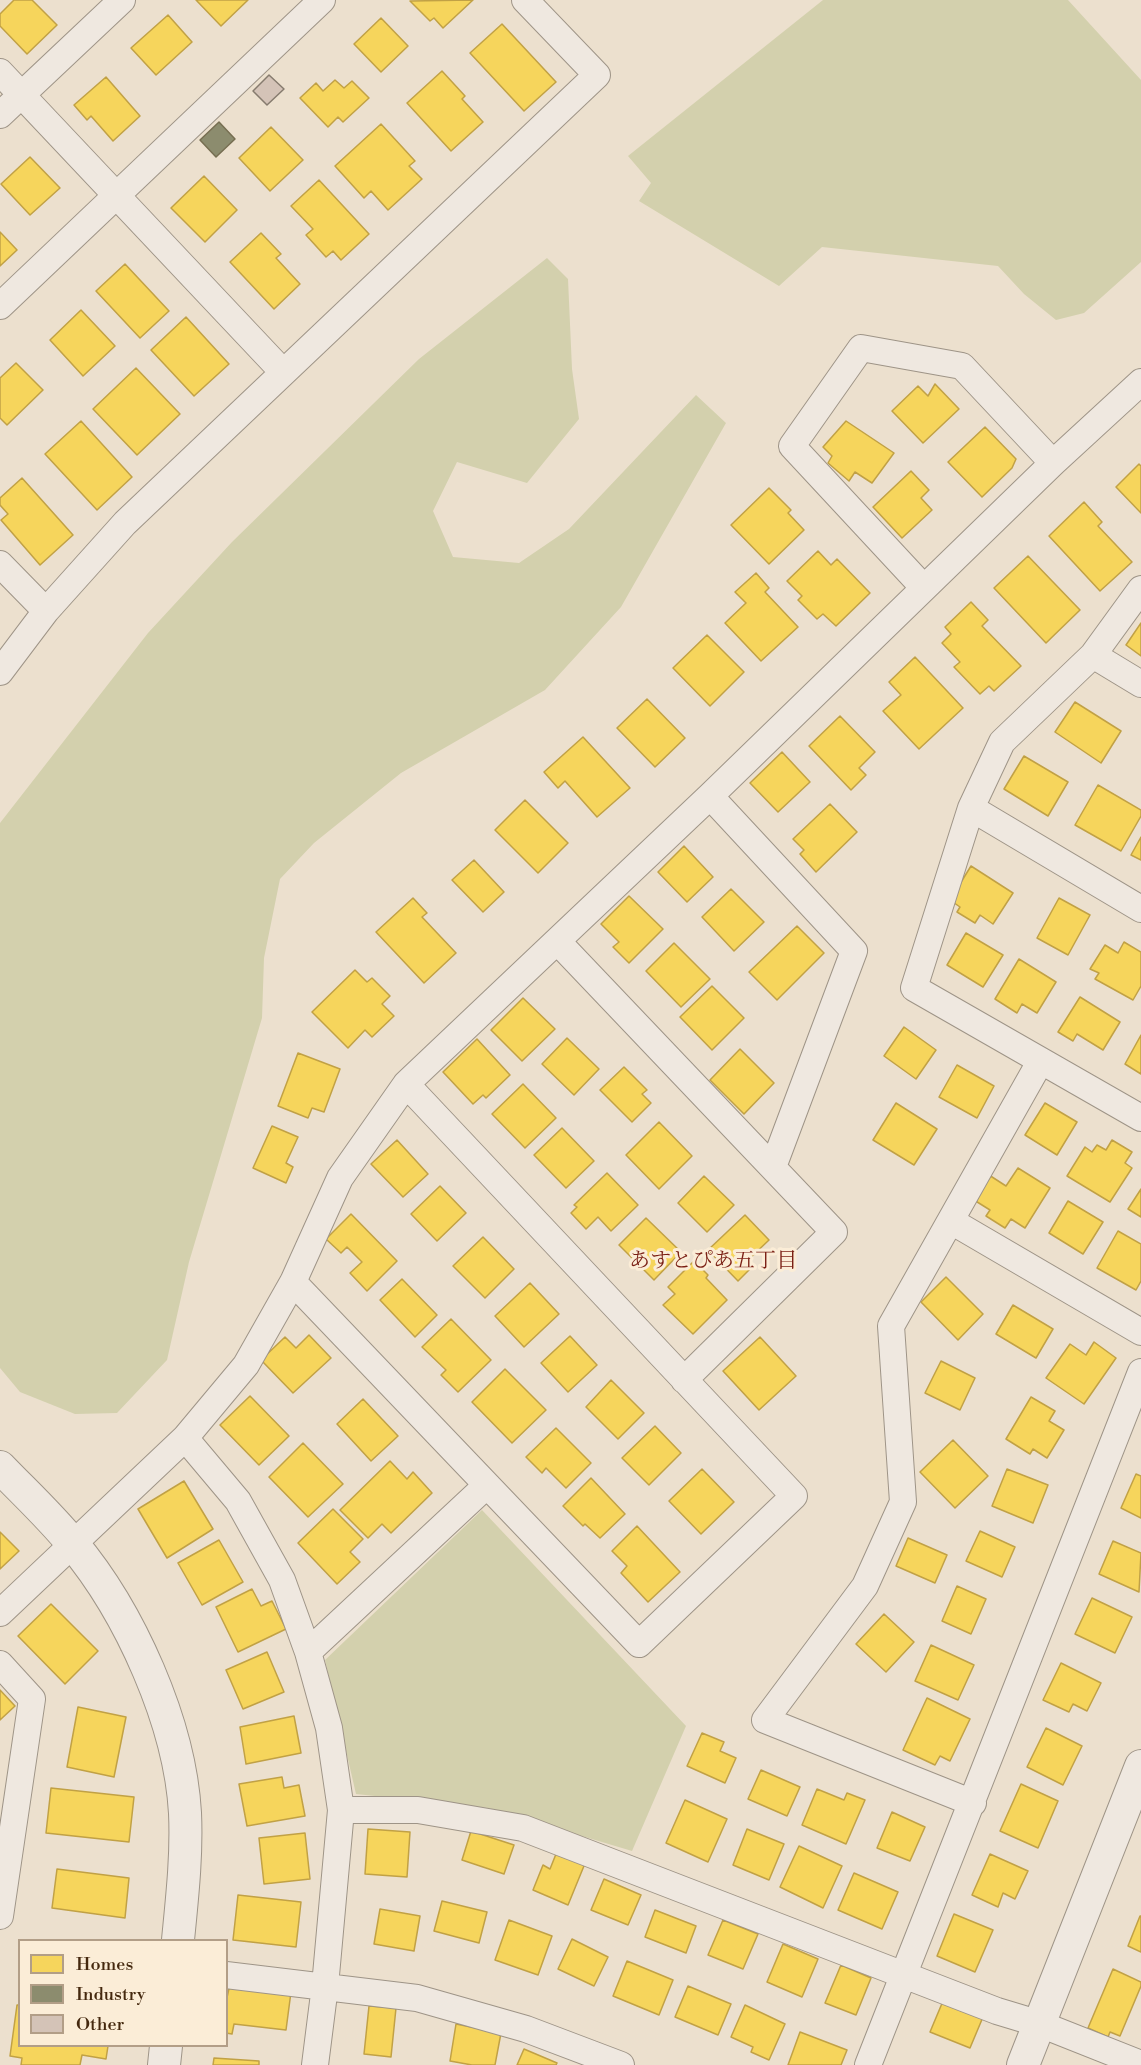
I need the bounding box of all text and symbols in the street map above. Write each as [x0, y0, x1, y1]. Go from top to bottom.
district label: あすとぴあ五丁目 [629, 1249, 797, 1275]
legend [18, 1939, 228, 2047]
text: Homes [76, 1953, 133, 1976]
text: Industry [76, 1983, 146, 2006]
text: Other [76, 2013, 124, 2036]

